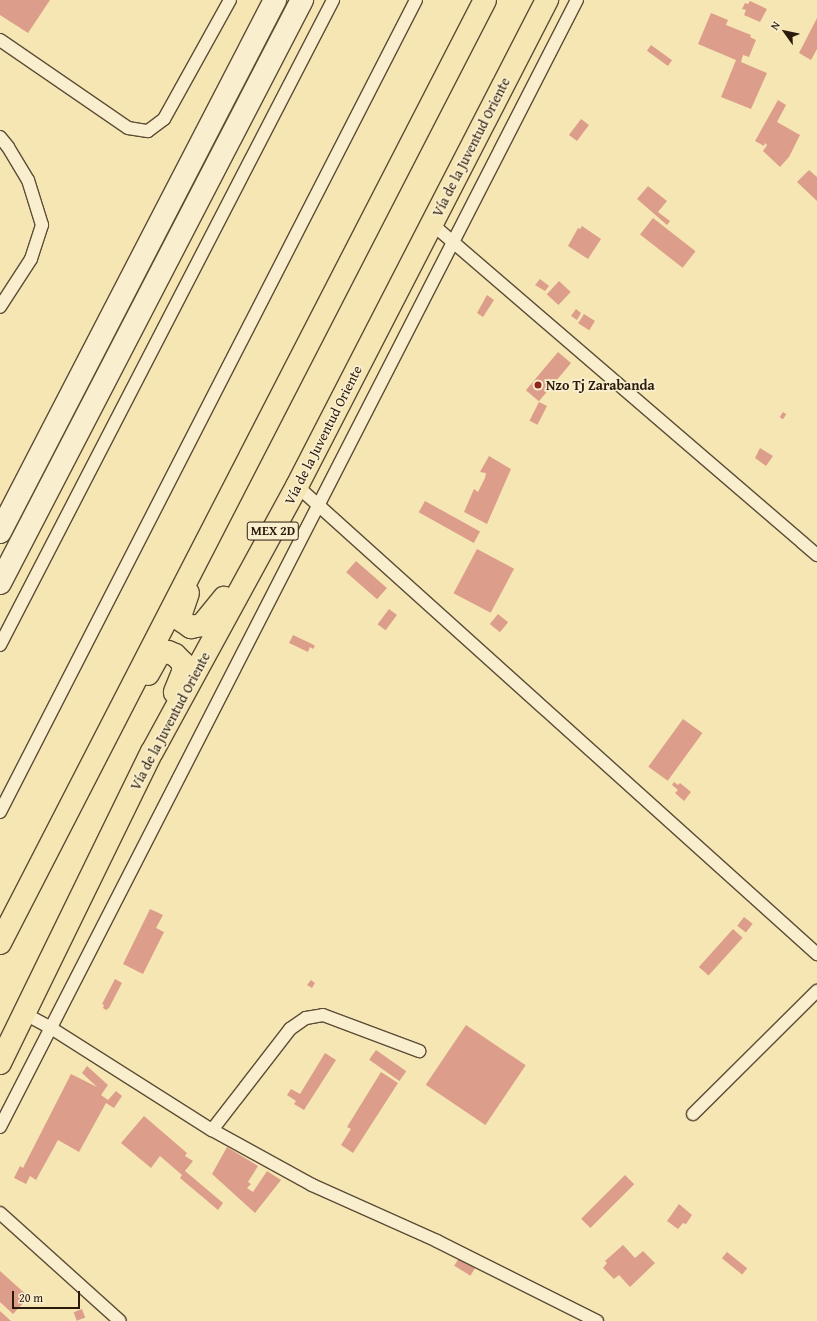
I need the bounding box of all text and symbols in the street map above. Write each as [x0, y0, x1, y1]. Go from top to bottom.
north arrow [765, 12, 805, 52]
text: N [766, 18, 784, 33]
street label: Vía de la Juventud Oriente [429, 75, 513, 219]
street label: Vía de la Juventud Oriente [281, 363, 365, 507]
place label: Nzo Tj Zarabanda [546, 377, 655, 393]
marker: Nzo Tj Zarabanda [533, 380, 543, 390]
road number: MEX 2D [246, 520, 300, 542]
street label: Vía de la Juventud Oriente [126, 649, 214, 793]
scale bar [14, 1283, 82, 1309]
text: 20 m [19, 1289, 43, 1306]

